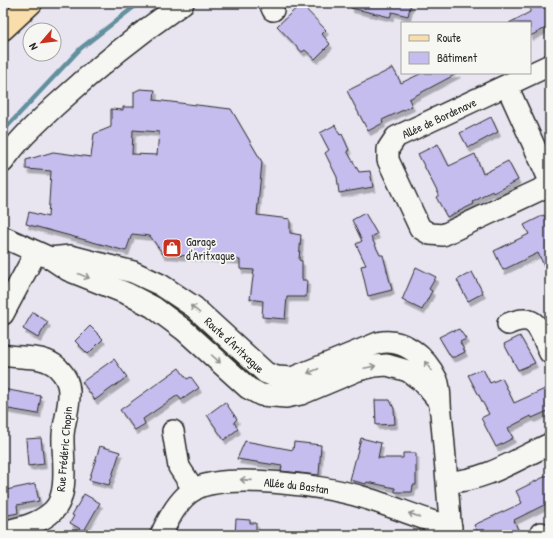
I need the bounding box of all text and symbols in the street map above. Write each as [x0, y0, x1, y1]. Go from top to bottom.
north arrow [22, 22, 62, 62]
legend [401, 22, 531, 74]
text: Route [437, 29, 461, 46]
text: N [26, 41, 41, 53]
text: Bâtiment [437, 49, 478, 66]
street label: Allée de Bordenave [399, 93, 479, 143]
place label: Garage d'Aritxague [186, 233, 235, 264]
shop icon: Garage d'Aritxague [161, 237, 183, 259]
one-way arrow [77, 273, 89, 281]
one-way arrow [190, 305, 201, 314]
street label: Route d'Aritxague [201, 313, 269, 376]
one-way arrow [211, 355, 222, 364]
one-way arrow [424, 361, 432, 372]
one-way arrow [363, 362, 376, 370]
one-way arrow [307, 367, 319, 375]
street label: Rue Frédéric Chopin [52, 406, 76, 492]
street label: Allée du Bastan [264, 473, 331, 498]
one-way arrow [240, 477, 253, 484]
one-way arrow [407, 511, 420, 518]

